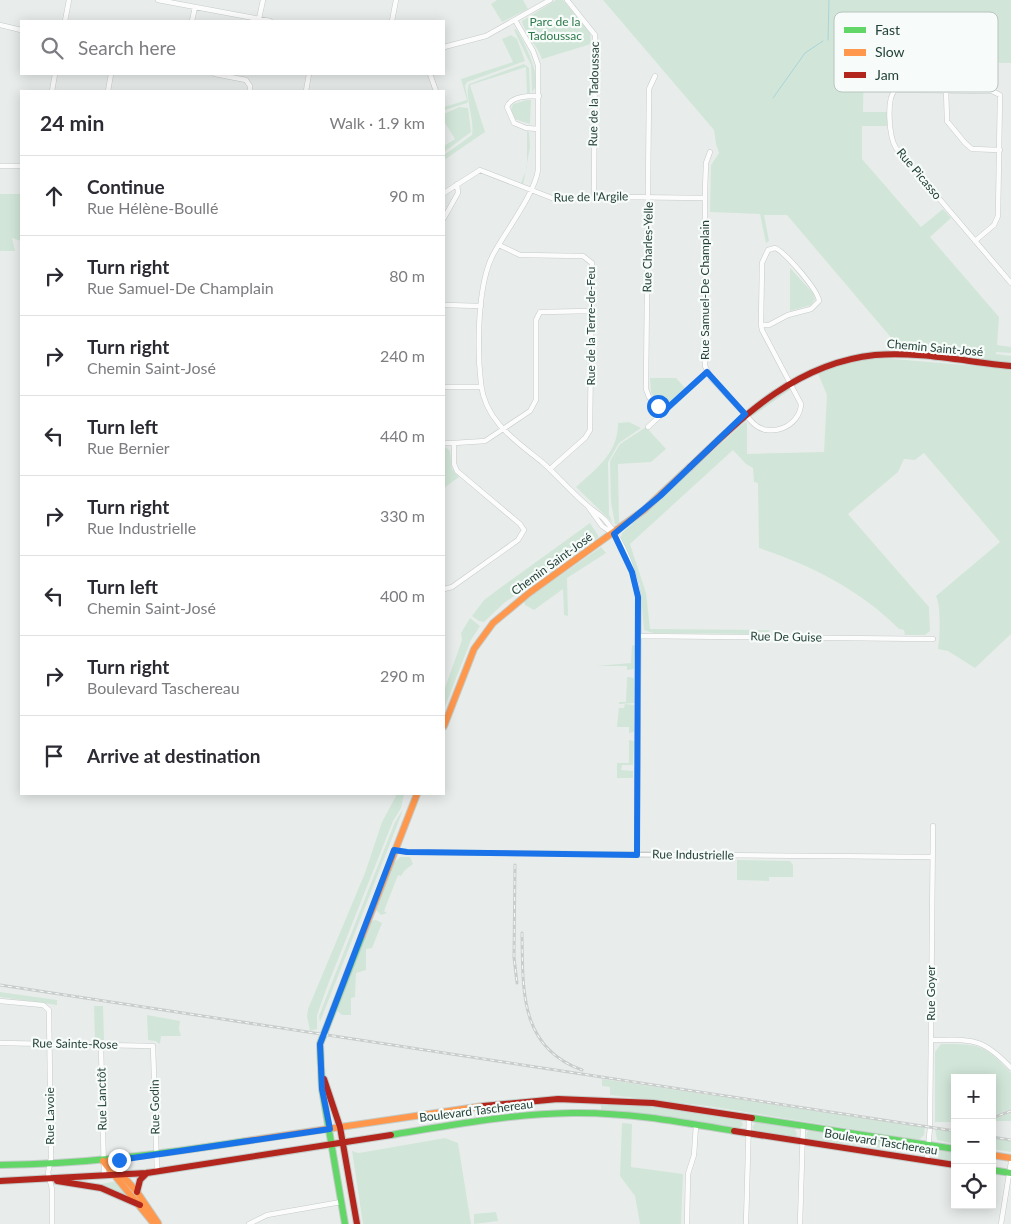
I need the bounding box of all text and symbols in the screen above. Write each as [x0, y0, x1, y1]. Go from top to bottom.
legend [834, 12, 998, 92]
park label: Parc de la Tadoussac [528, 14, 582, 43]
search box [20, 20, 445, 75]
text: Fast [875, 21, 900, 38]
icon: search [38, 34, 66, 62]
text: Search here [78, 36, 176, 59]
street label: Rue de la Tadoussac [585, 41, 602, 147]
text: Slow [875, 43, 905, 60]
text: Jam [875, 66, 899, 83]
text: 24 min [40, 110, 104, 135]
text: Walk · 1.9 km [329, 113, 425, 132]
street label: Rue Picasso [894, 145, 945, 203]
text: Continue [87, 175, 165, 198]
icon: ahead [40, 182, 68, 210]
text: 90 m [389, 186, 425, 205]
street label: Rue de l'Argile [554, 188, 628, 205]
text: Rue Hélène-Boullé [87, 198, 218, 217]
street label: Rue Charles-Yelle [639, 201, 656, 293]
street label: Rue Samuel-De Champlain [697, 220, 712, 360]
text: Turn right [87, 255, 169, 278]
icon: right [40, 262, 68, 290]
text: 80 m [389, 266, 425, 285]
street label: Rue de la Terre-de-Feu [583, 266, 598, 386]
text: Rue Samuel-De Champlain [87, 278, 274, 297]
text: Turn right [87, 335, 169, 358]
street label: Chemin Saint-José [886, 336, 984, 359]
icon: right [40, 342, 68, 370]
text: 240 m [380, 346, 425, 365]
text: Chemin Saint-José [87, 358, 216, 377]
route start [647, 395, 670, 418]
text: Turn left [87, 415, 158, 438]
icon: left [40, 422, 68, 450]
text: 440 m [380, 426, 425, 445]
text: Rue Bernier [87, 438, 170, 457]
text: Turn right [87, 495, 169, 518]
icon: right [40, 502, 68, 530]
text: 330 m [380, 506, 425, 525]
text: Rue Industrielle [87, 518, 196, 537]
street label: Chemin Saint-José [508, 529, 595, 598]
text: Turn left [87, 575, 158, 598]
icon: left [40, 582, 68, 610]
text: 400 m [380, 586, 425, 605]
text: Chemin Saint-José [87, 598, 216, 617]
street label: Rue De Guise [750, 628, 822, 645]
text: Turn right [87, 655, 169, 678]
icon: right [40, 662, 68, 690]
text: 290 m [380, 666, 425, 685]
text: Boulevard Taschereau [87, 678, 240, 697]
icon: arrive [40, 742, 68, 770]
text: Arrive at destination [87, 744, 260, 767]
street label: Rue Industrielle [652, 846, 734, 863]
street label: Rue Goyer [923, 965, 938, 1021]
street label: Rue Sainte-Rose [32, 1035, 118, 1052]
street label: Rue Lanctôt [93, 1067, 110, 1131]
map controls [951, 1074, 996, 1209]
button: + [951, 1074, 996, 1119]
street label: Rue Godin [147, 1079, 162, 1135]
street label: Rue Lavoie [42, 1087, 57, 1145]
street label: Boulevard Taschereau [418, 1096, 534, 1125]
button: − [951, 1119, 996, 1164]
street label: Boulevard Taschereau [823, 1125, 939, 1158]
route end [108, 1149, 131, 1172]
button: locate [951, 1164, 996, 1209]

